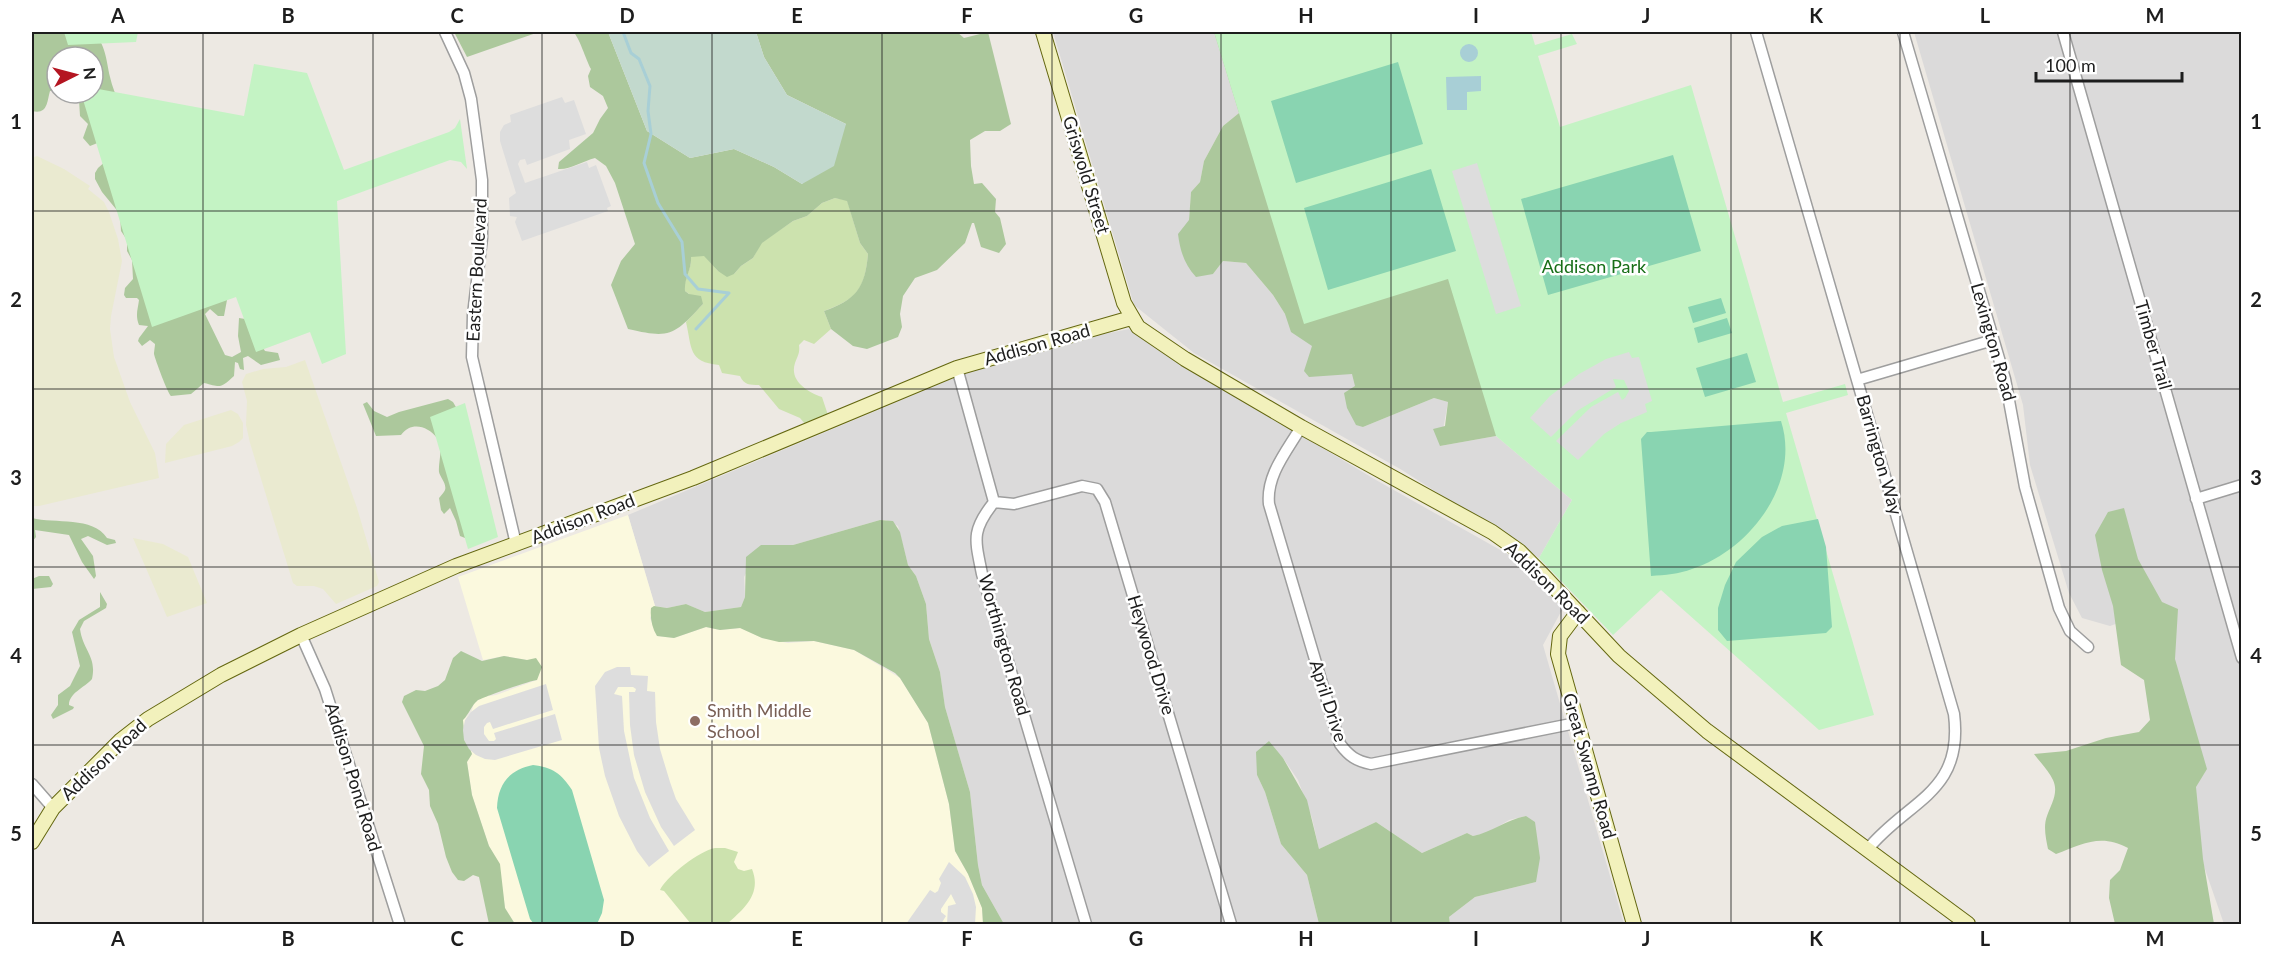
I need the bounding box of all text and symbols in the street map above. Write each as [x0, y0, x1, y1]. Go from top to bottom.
text: A [110, 3, 125, 27]
text: B [281, 3, 295, 27]
text: C [450, 3, 464, 27]
text: D [619, 3, 635, 27]
text: E [791, 3, 803, 27]
text: F [961, 3, 973, 27]
text: G [1129, 3, 1143, 27]
text: H [1298, 3, 1314, 27]
text: I [1473, 3, 1479, 27]
text: J [1642, 3, 1650, 27]
text: K [1809, 3, 1823, 27]
text: L [1980, 3, 1991, 27]
text: M [2146, 3, 2164, 27]
north arrow [45, 45, 105, 105]
scale bar [2036, 45, 2182, 83]
text: 100 m [2045, 54, 2096, 76]
text: N [80, 66, 101, 81]
text: 1 [10, 109, 22, 133]
text: 1 [2250, 109, 2262, 133]
street label: Griswold Street [1059, 113, 1116, 237]
street label: Eastern Boulevard [461, 198, 491, 342]
park label: Addison Park [1542, 255, 1647, 277]
street label: Lexington Road [1967, 280, 2021, 403]
text: 2 [10, 287, 22, 311]
text: 2 [2250, 287, 2262, 311]
street label: Timber Trail [2131, 297, 2177, 392]
street label: Addison Road [981, 318, 1092, 370]
street label: Barrington Way [1852, 392, 1908, 518]
text: 3 [10, 465, 22, 489]
text: 3 [2250, 465, 2262, 489]
street label: Addison Road [528, 488, 637, 548]
street label: Addison Road [1501, 536, 1595, 628]
street label: Worthington Road [974, 572, 1036, 718]
street label: Heywood Drive [1123, 592, 1181, 717]
text: 4 [10, 643, 22, 667]
text: 4 [2250, 643, 2262, 667]
street label: April Drive [1305, 657, 1353, 744]
street label: Great Swamp Road [1559, 690, 1621, 841]
place label: Smith Middle School [707, 699, 812, 742]
street label: Addison Pond Road [321, 700, 387, 854]
street label: Addison Road [56, 714, 151, 804]
marker: Smith Middle School [688, 714, 702, 728]
text: 5 [10, 821, 22, 845]
text: 5 [2250, 821, 2262, 845]
text: A [110, 926, 125, 950]
text: B [281, 926, 295, 950]
text: C [450, 926, 464, 950]
text: D [619, 926, 635, 950]
text: E [791, 926, 803, 950]
text: F [961, 926, 973, 950]
text: G [1129, 926, 1143, 950]
text: H [1298, 926, 1314, 950]
text: I [1473, 926, 1479, 950]
text: J [1642, 926, 1650, 950]
text: K [1809, 926, 1823, 950]
text: L [1980, 926, 1991, 950]
text: M [2146, 926, 2164, 950]

